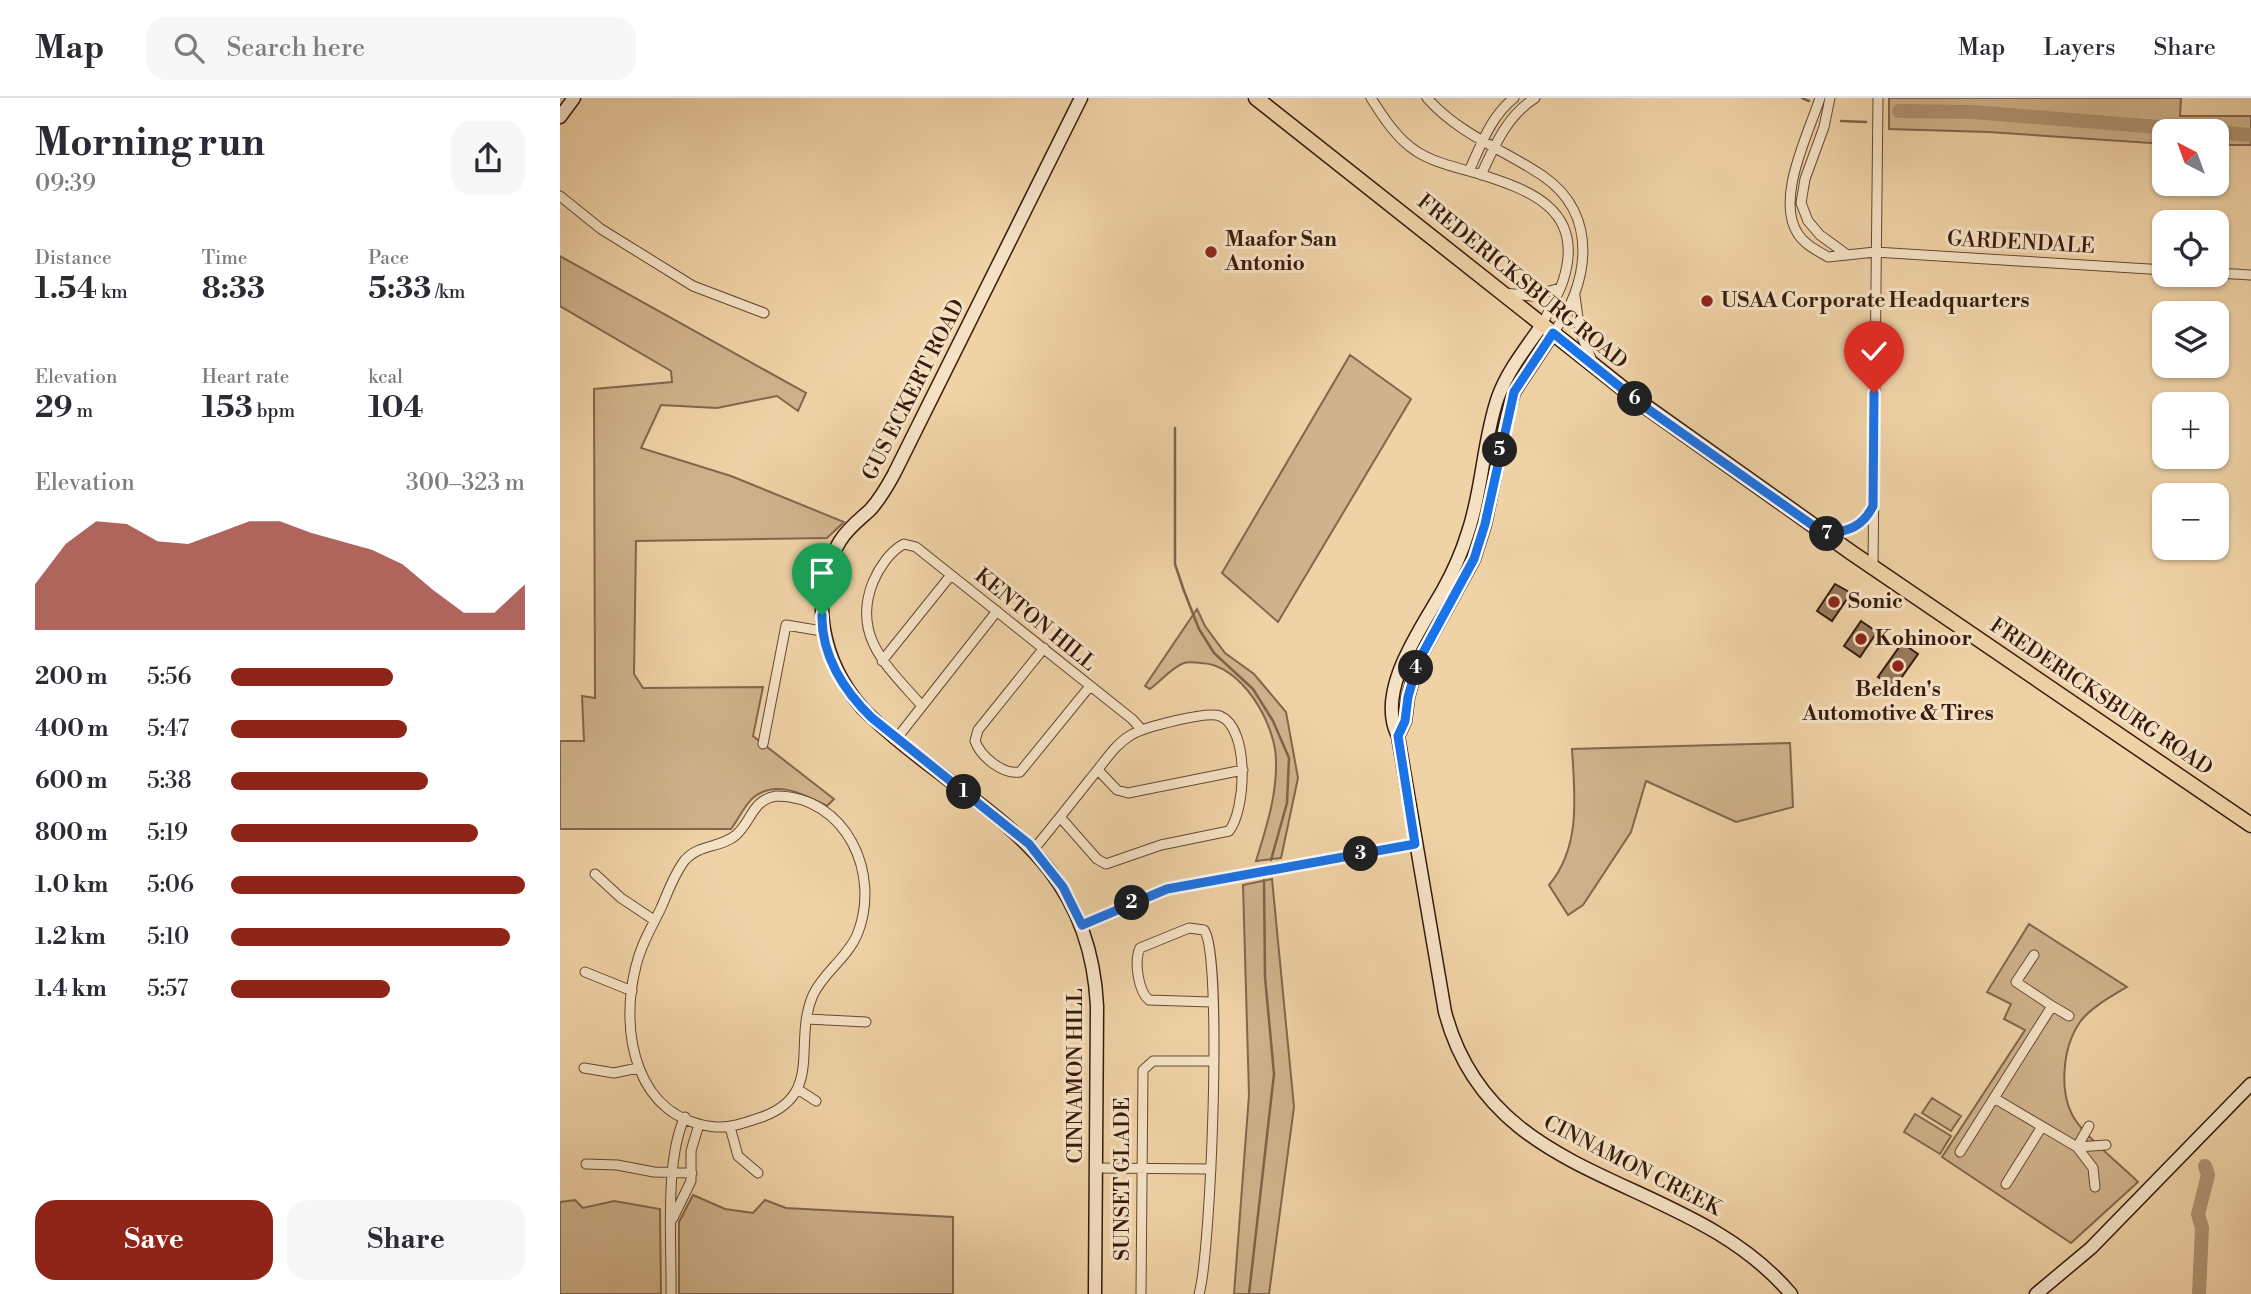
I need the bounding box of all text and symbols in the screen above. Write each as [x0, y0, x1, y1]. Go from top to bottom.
search box [146, 17, 636, 80]
text: Map [35, 28, 104, 69]
icon: search [170, 29, 208, 67]
text: Search here [226, 32, 365, 64]
text: Map [1958, 33, 2005, 63]
text: Layers [2043, 33, 2115, 63]
text: Share [2153, 33, 2216, 63]
north arrow [2152, 119, 2230, 196]
map controls [2152, 119, 2229, 560]
text: Morning run [35, 120, 265, 167]
button: share [451, 121, 525, 195]
text: 09:39 [35, 170, 96, 198]
street label: FREDERICKSBURG ROAD [1412, 189, 1632, 375]
button: locate [2152, 210, 2229, 287]
street label: GARDENDALE [1946, 226, 2096, 260]
place label: Maafor San Antonio [1224, 227, 1337, 277]
marker: Maafor San Antonio [1203, 244, 1219, 260]
text: Distance [35, 246, 112, 270]
text: Time [202, 246, 247, 270]
text: Pace [368, 246, 409, 270]
text: 1.54 [35, 270, 97, 308]
text: 8:33 [202, 270, 265, 308]
text: 5:33 [368, 270, 431, 308]
text: km [97, 280, 128, 304]
text: /km [431, 280, 465, 304]
place label: USAA Corporate Headquarters [1721, 288, 2030, 314]
marker: USAA Corporate Headquarters [1699, 293, 1715, 309]
street label: GUS ECKERT ROAD [857, 295, 971, 485]
button: layers [2152, 301, 2229, 378]
pin [1844, 321, 1904, 393]
icon: check [1855, 332, 1893, 370]
text: Elevation [35, 365, 117, 389]
text: Heart rate [202, 365, 289, 389]
text: kcal [368, 365, 403, 389]
pin: 6 [1618, 382, 1652, 416]
text: 6 [1629, 386, 1640, 410]
text: 29 [35, 389, 73, 427]
text: 153 [202, 389, 253, 427]
text: 104 [368, 389, 424, 427]
button: + [2152, 392, 2229, 469]
text: m [73, 399, 93, 423]
text: bpm [253, 399, 295, 423]
pin: 5 [1482, 432, 1518, 468]
text: 5 [1494, 437, 1505, 461]
text: Elevation [35, 469, 135, 497]
text: 300–323 m [406, 469, 525, 497]
button: − [2152, 483, 2229, 560]
pin: 7 [1810, 516, 1844, 551]
text: 7 [1821, 521, 1832, 545]
pin [792, 543, 852, 615]
icon: arrive [803, 554, 841, 592]
street label: KENTON HILL [969, 563, 1101, 677]
place label: Sonic [1848, 589, 1903, 615]
marker: Sonic [1826, 594, 1842, 610]
street label: FREDERICKSBURG ROAD [1985, 613, 2217, 781]
place label: Kohinoor [1875, 626, 1972, 652]
marker: Kohinoor [1853, 631, 1869, 647]
pin: 4 [1398, 650, 1434, 686]
text: 4 [1409, 655, 1422, 679]
marker: Belden's Automotive & Tires [1890, 658, 1906, 674]
text: 200 m [35, 663, 107, 691]
text: 5:56 [147, 663, 191, 691]
place label: Belden's Automotive & Tires [1801, 677, 1994, 727]
text: 400 m [35, 715, 108, 743]
text: 5:47 [147, 715, 189, 743]
text: 600 m [35, 767, 108, 795]
text: 5:38 [147, 767, 192, 795]
pin: 1 [946, 774, 982, 810]
text: 1 [959, 779, 968, 803]
text: 800 m [35, 819, 108, 847]
text: 5:19 [147, 819, 188, 847]
pin: 3 [1344, 836, 1378, 872]
text: 3 [1355, 841, 1366, 865]
text: 1.0 km [35, 871, 108, 899]
text: 5:06 [147, 871, 194, 899]
pin: 2 [1114, 886, 1150, 920]
text: 2 [1126, 890, 1137, 914]
text: 1.2 km [35, 923, 106, 951]
text: 5:10 [147, 923, 189, 951]
text: 1.4 km [35, 975, 107, 1003]
text: 5:57 [147, 975, 188, 1003]
street label: CINNAMON HILL [1063, 988, 1089, 1164]
street label: SUNSET GLADE [1110, 1097, 1136, 1261]
street label: CINNAMON CREEK [1539, 1110, 1727, 1223]
button: Save [35, 1200, 273, 1280]
button: Share [287, 1200, 525, 1280]

